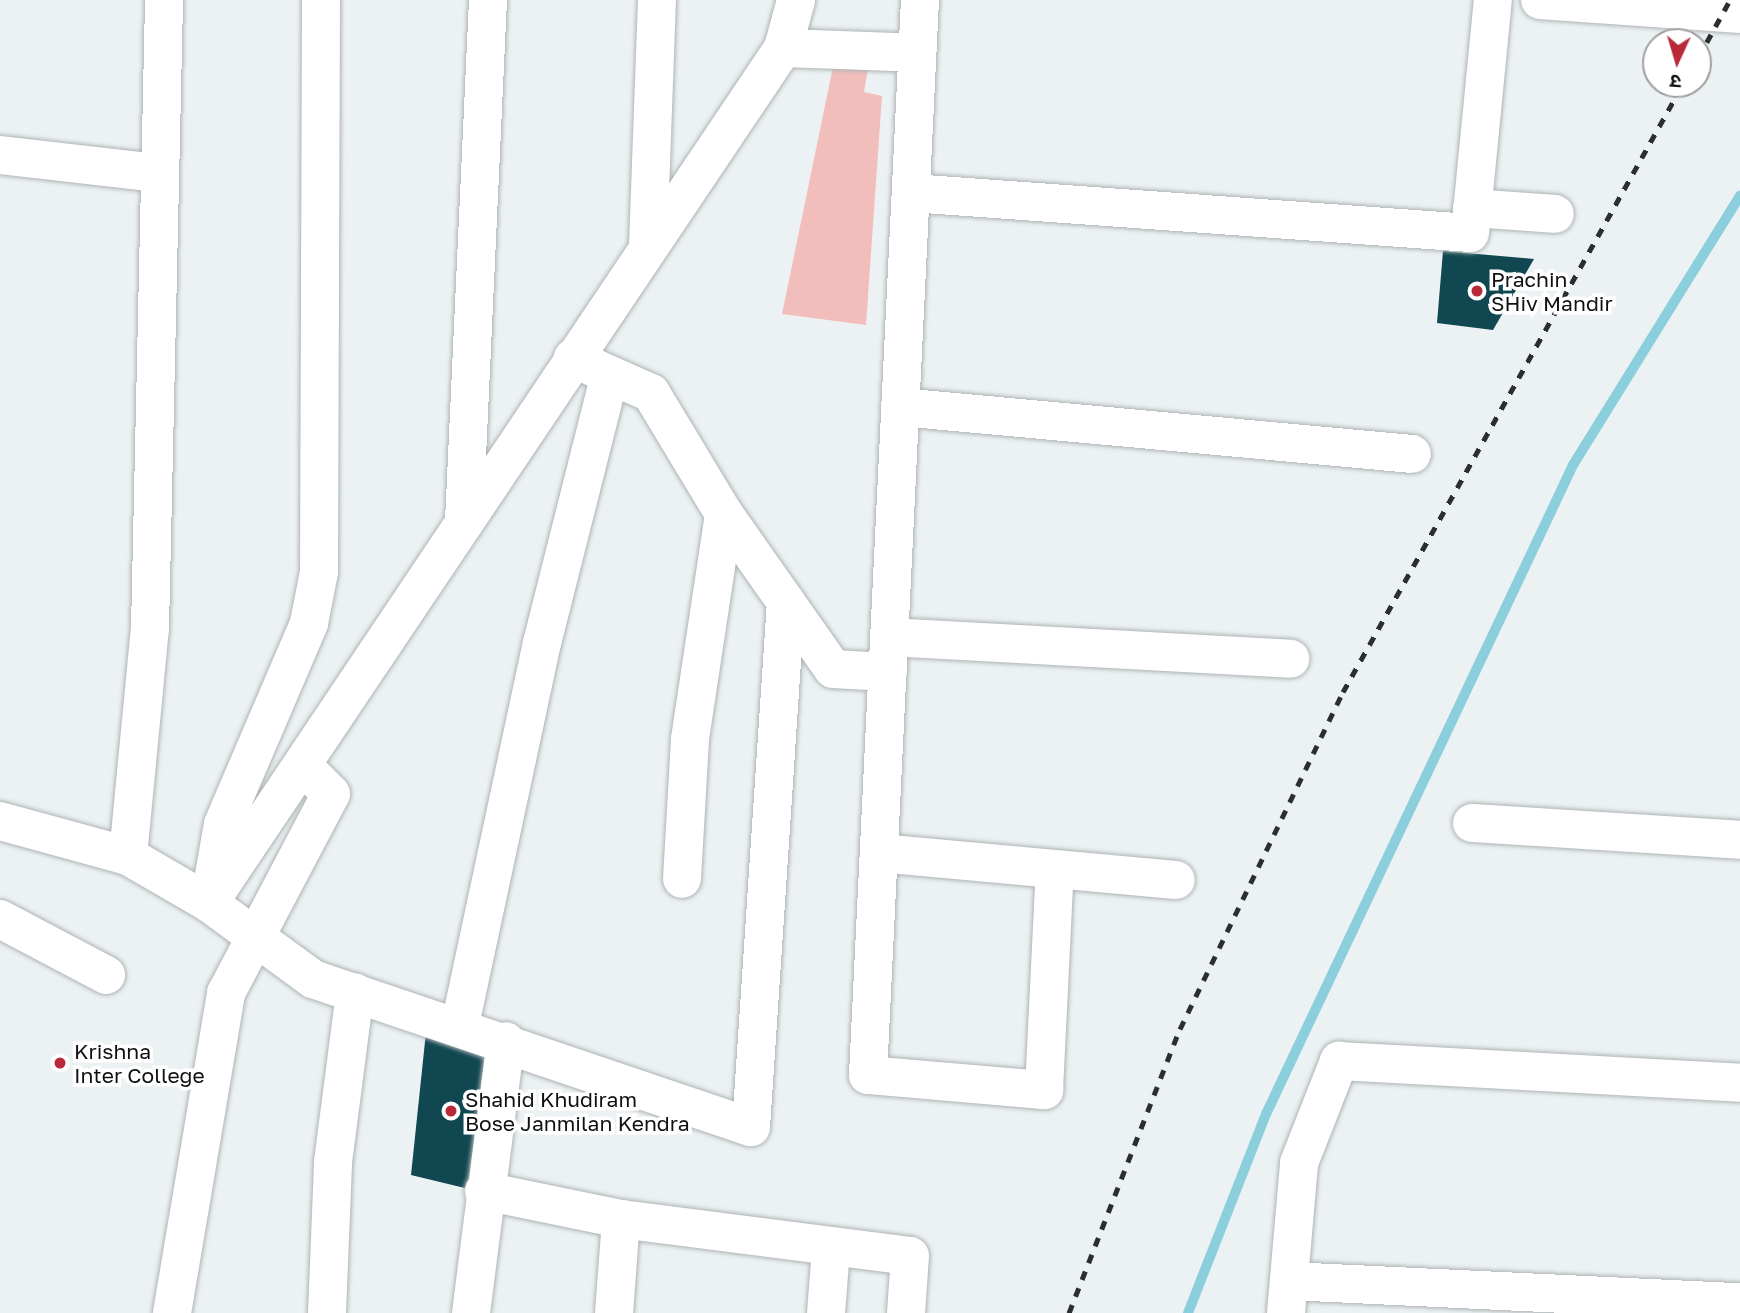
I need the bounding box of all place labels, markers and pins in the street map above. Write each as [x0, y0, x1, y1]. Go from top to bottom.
place label: Prachin SHiv Mandir [1491, 266, 1613, 316]
marker: Prachin SHiv Mandir [1469, 283, 1485, 299]
place label: Krishna Inter College [74, 1038, 205, 1088]
marker: Krishna Inter College [52, 1055, 68, 1071]
place label: Shahid Khudiram Bose Janmilan Kendra [465, 1086, 690, 1136]
marker: Shahid Khudiram Bose Janmilan Kendra [443, 1103, 459, 1119]

